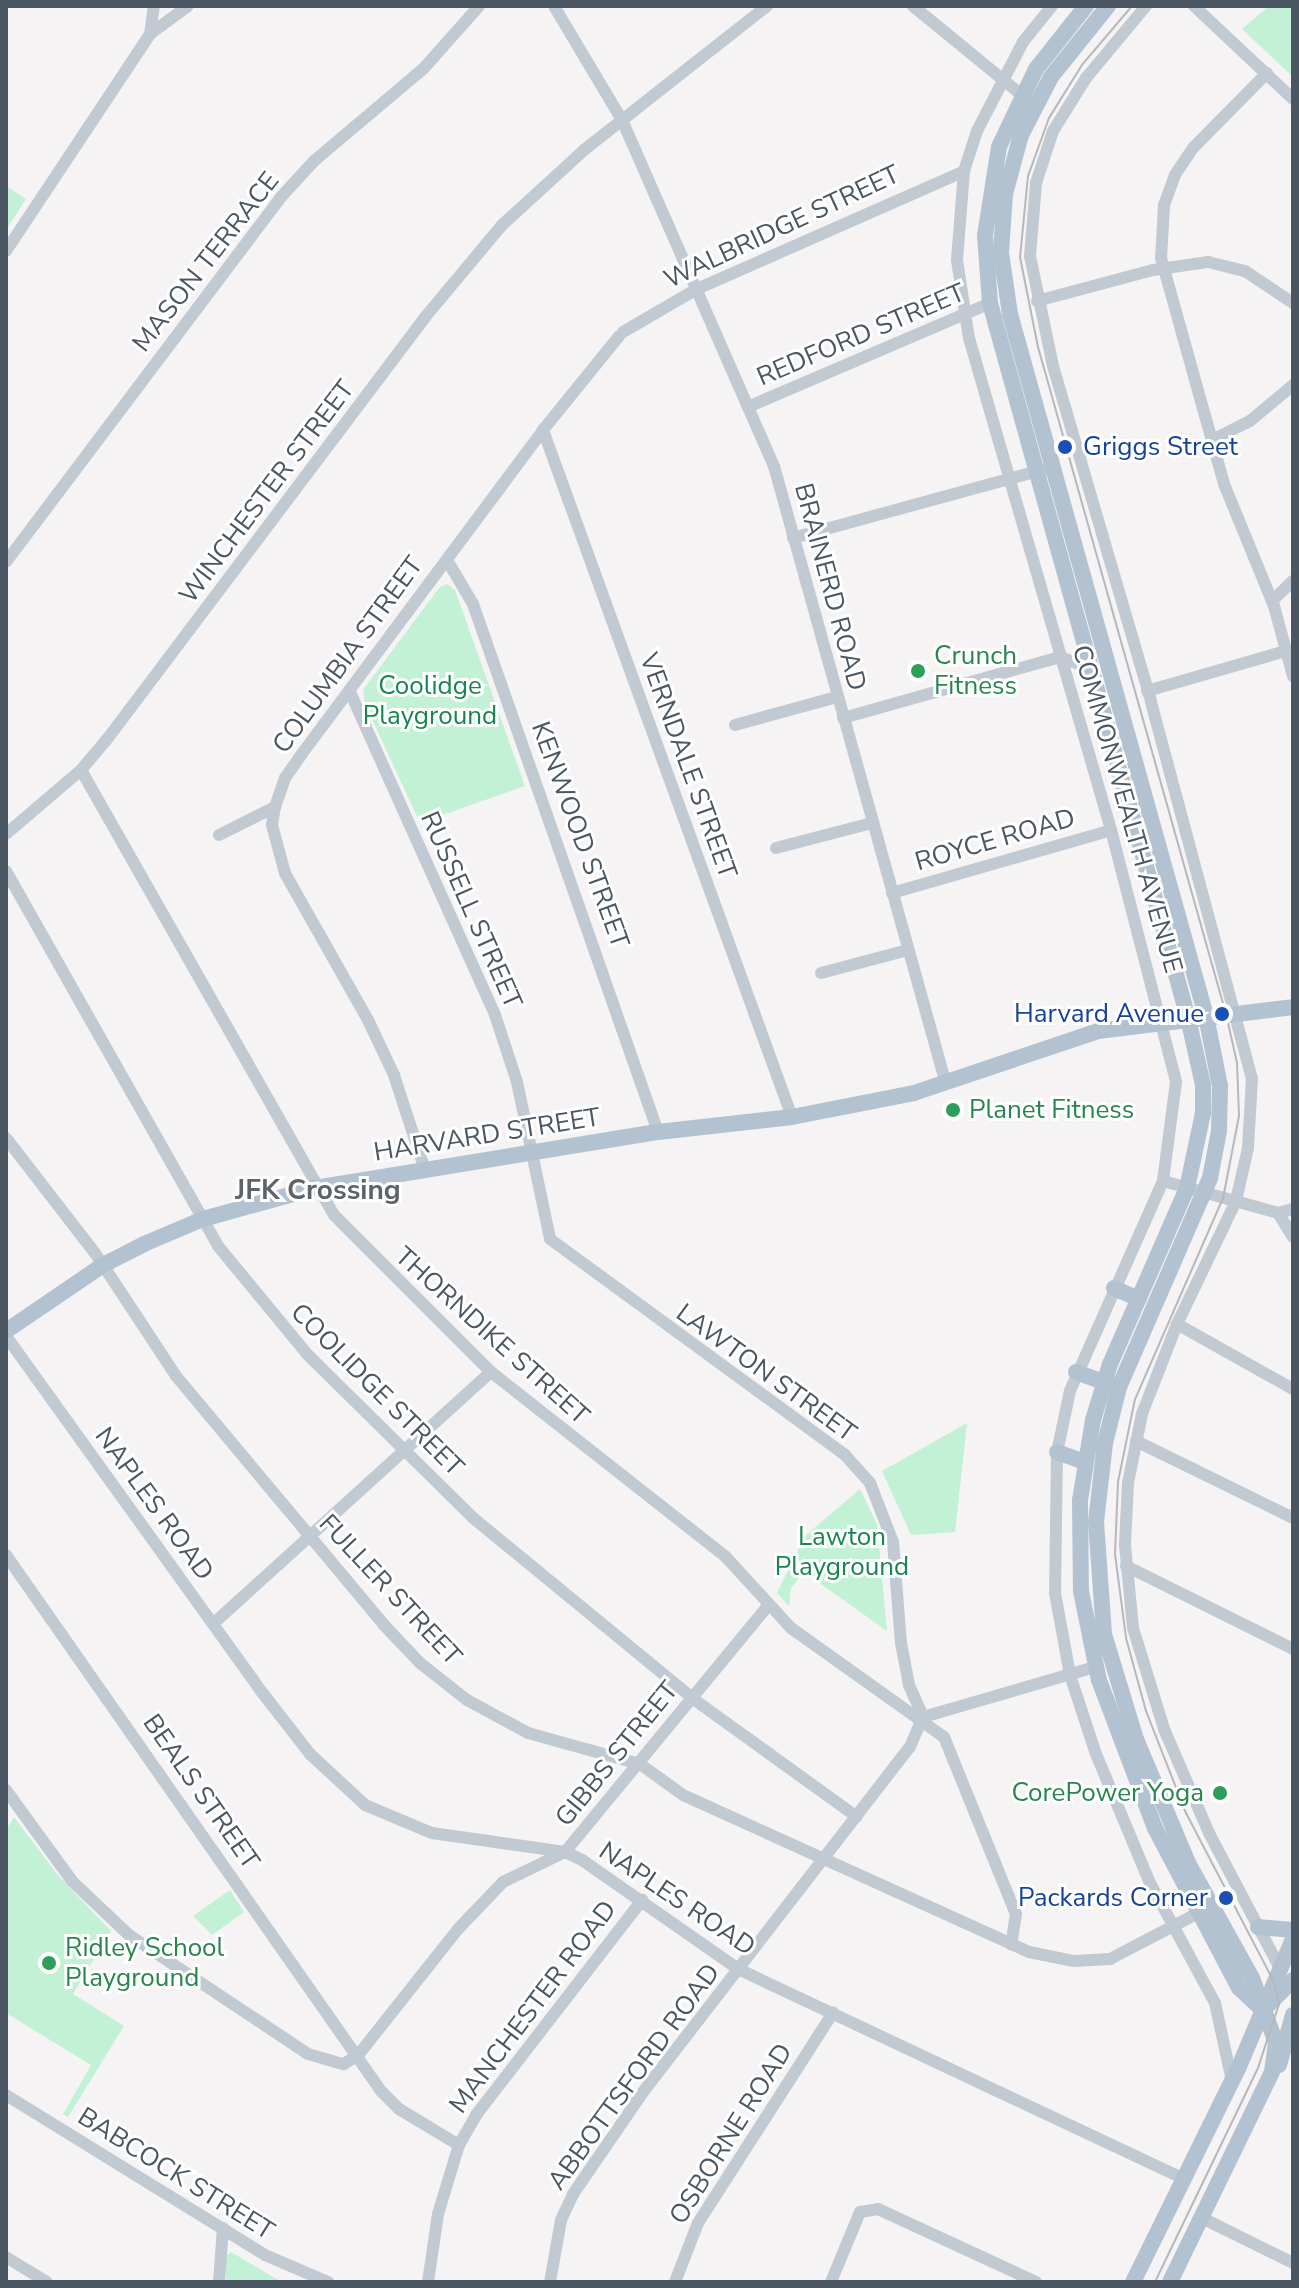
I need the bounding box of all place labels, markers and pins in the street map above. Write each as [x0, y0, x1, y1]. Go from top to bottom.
place label: Griggs Street [1083, 431, 1238, 463]
marker: Griggs Street [1054, 436, 1076, 458]
place label: Crunch Fitness [934, 640, 1017, 702]
marker: Crunch Fitness [909, 662, 927, 680]
place label: Harvard Avenue [1014, 998, 1204, 1030]
marker: Harvard Avenue [1211, 1003, 1233, 1025]
place label: Planet Fitness [969, 1094, 1134, 1126]
marker: Planet Fitness [944, 1101, 962, 1119]
place label: CorePower Yoga [1011, 1777, 1204, 1809]
marker: CorePower Yoga [1211, 1784, 1229, 1802]
place label: Packards Corner [1018, 1882, 1208, 1914]
marker: Packards Corner [1215, 1887, 1237, 1909]
place label: Ridley School Playground [65, 1932, 224, 1994]
marker: Ridley School Playground [40, 1954, 58, 1972]

